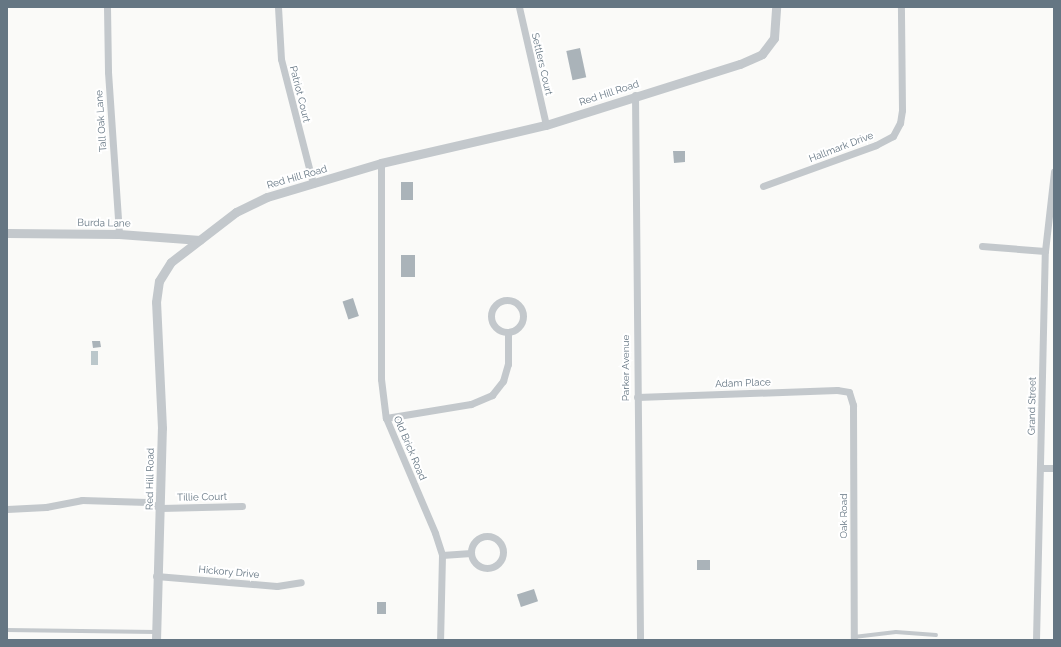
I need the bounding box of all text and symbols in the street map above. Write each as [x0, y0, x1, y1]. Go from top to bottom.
street label: Settlers Court [529, 32, 555, 96]
street label: Patriot Court [287, 64, 313, 124]
street label: Red Hill Road [577, 78, 641, 108]
street label: Tall Oak Lane [93, 90, 109, 152]
street label: Hallmark Drive [807, 129, 875, 165]
street label: Red Hill Road [265, 163, 329, 191]
street label: Burda Lane [77, 217, 131, 229]
street label: Parker Avenue [620, 334, 632, 402]
street label: Adam Place [715, 376, 771, 390]
street label: Grand Street [1025, 377, 1039, 435]
street label: Old Brick Road [391, 414, 429, 482]
street label: Red Hill Road [143, 448, 157, 510]
street label: Tillie Court [177, 491, 227, 503]
street label: Oak Road [838, 494, 850, 538]
street label: Hickory Drive [198, 563, 260, 581]

